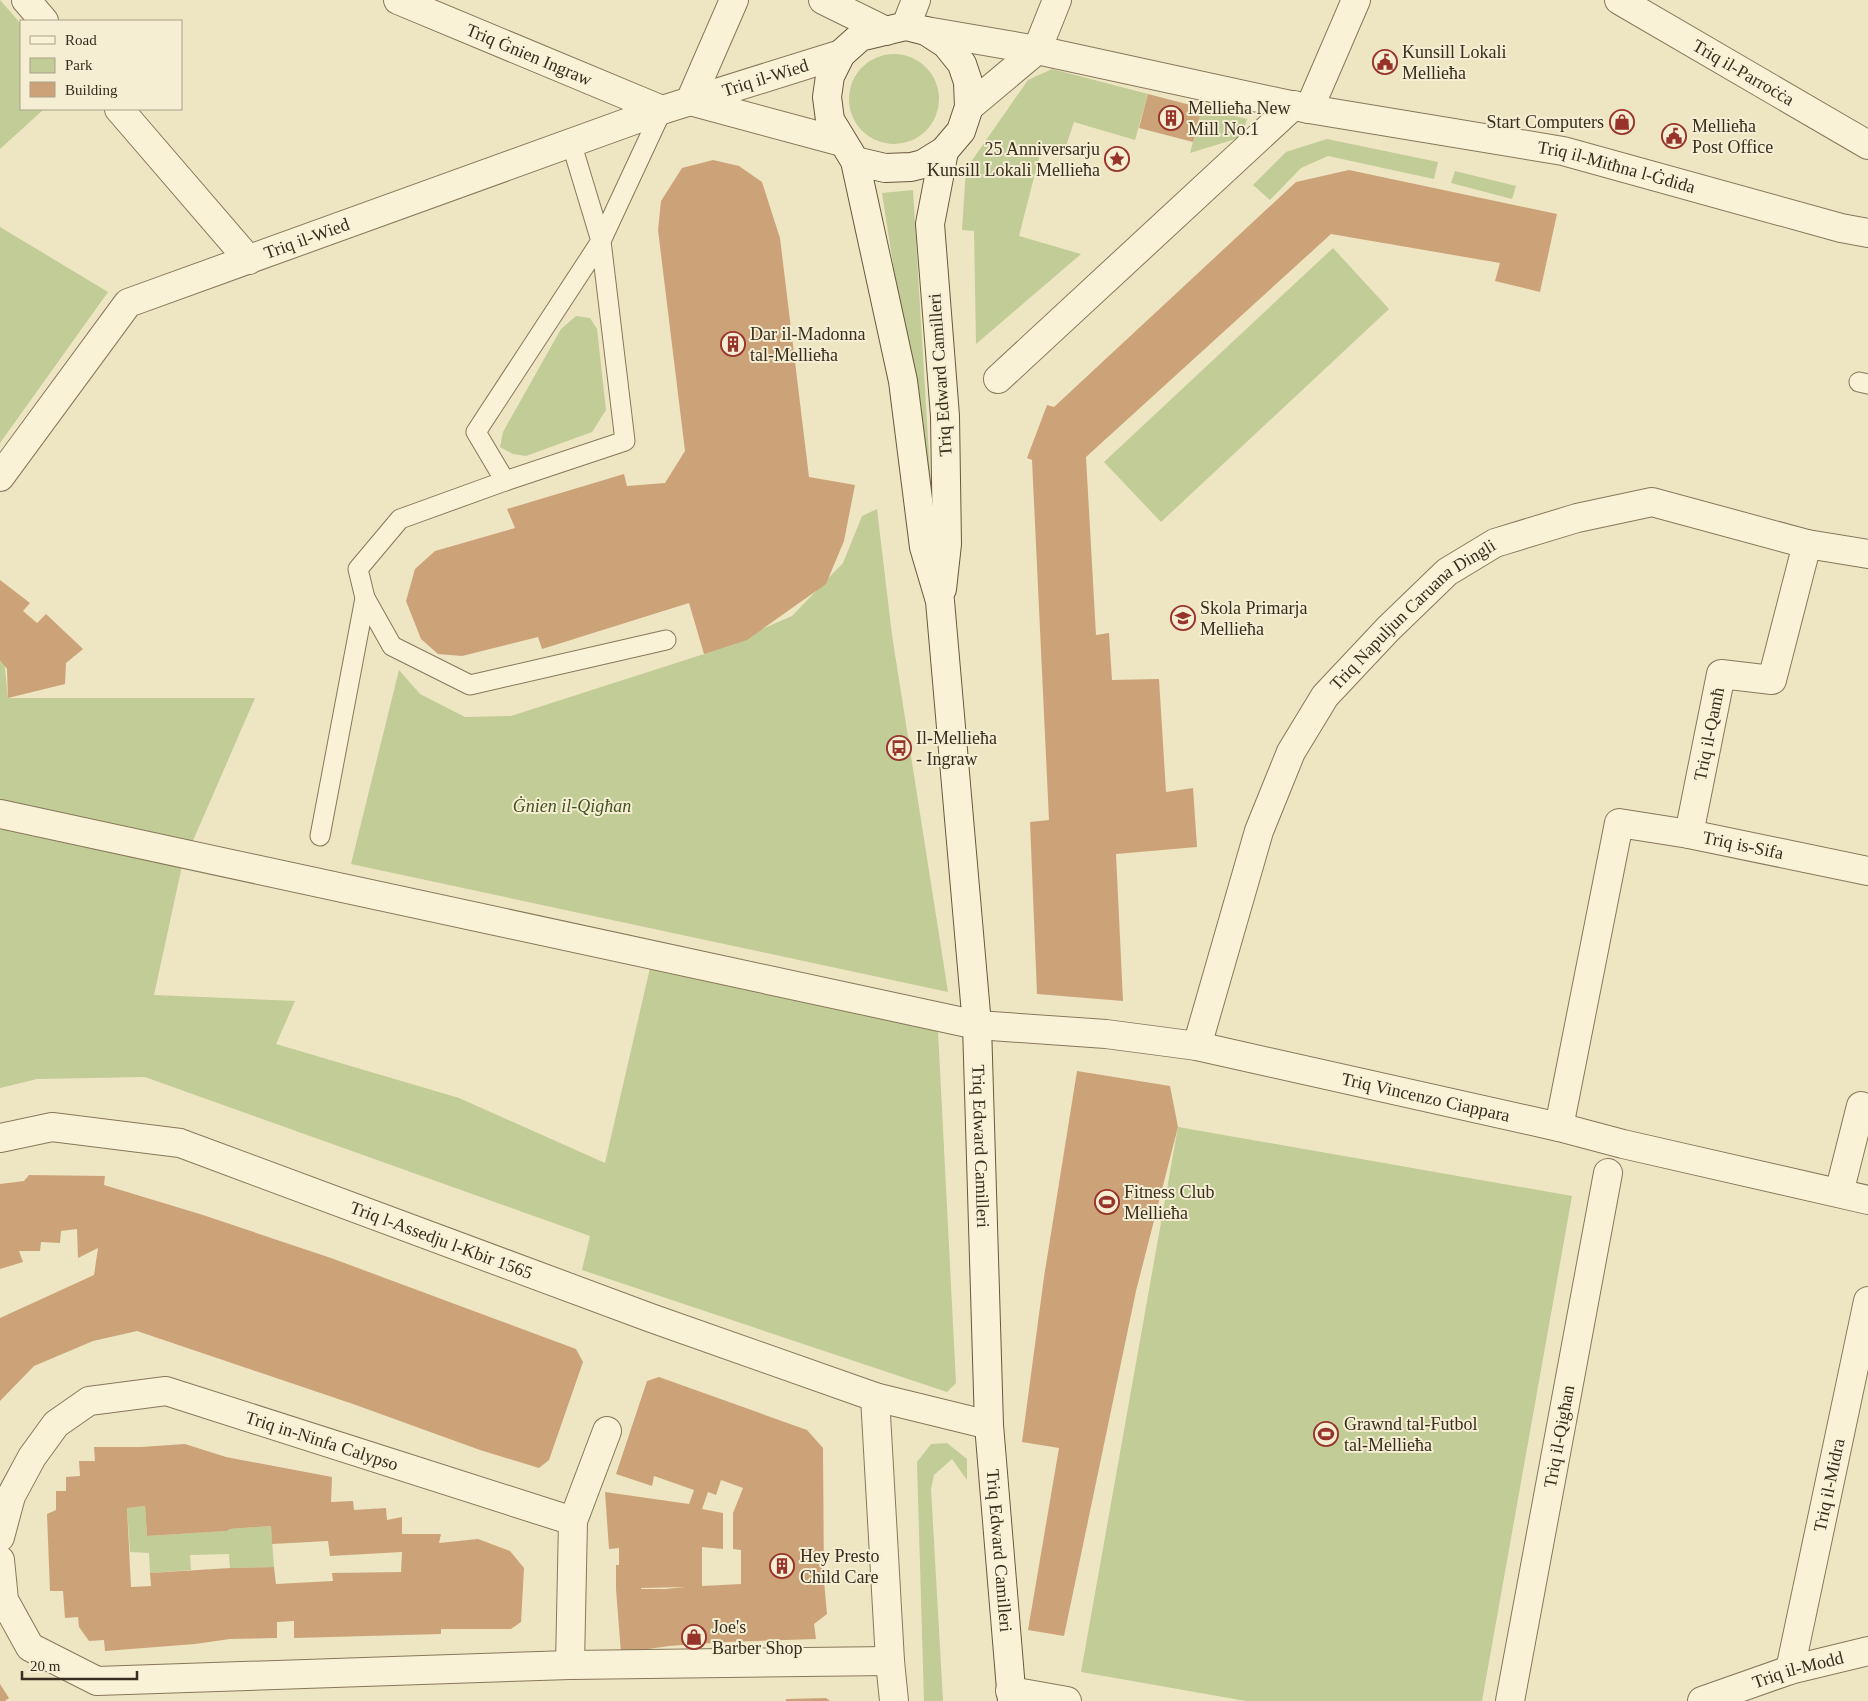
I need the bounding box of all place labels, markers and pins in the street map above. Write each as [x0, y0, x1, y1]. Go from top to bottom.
place label: Kunsill Lokali Mellieħa [1402, 42, 1507, 83]
public building icon: Kunsill Lokali Mellieħa [1372, 49, 1398, 75]
place label: Mellieħa New Mill No.1 [1188, 98, 1290, 139]
building icon: Mellieħa New Mill No.1 [1158, 105, 1184, 131]
shop icon: Start Computers [1609, 109, 1635, 135]
place label: Start Computers [1487, 112, 1604, 132]
place label: Mellieħa Post Office [1692, 116, 1773, 157]
public building icon: Mellieħa Post Office [1661, 123, 1687, 149]
place label: 25 Anniversarju Kunsill Lokali Mellieħa [927, 139, 1100, 180]
place icon: 25 Anniversarju Kunsill Lokali Mellieħa [1104, 146, 1130, 172]
place label: Dar il-Madonna tal-Mellieħa [750, 324, 865, 365]
building icon: Dar il-Madonna tal-Mellieħa [720, 331, 746, 357]
place label: Skola Primarja Mellieħa [1200, 598, 1307, 639]
school or university icon: Skola Primarja Mellieħa [1170, 605, 1196, 631]
place label: Il-Mellieħa - Ingraw [916, 728, 997, 769]
bus stop icon: Il-Mellieħa - Ingraw [886, 735, 912, 761]
place label: Fitness Club Mellieħa [1124, 1182, 1215, 1223]
sports icon: Fitness Club Mellieħa [1094, 1189, 1120, 1215]
place label: Grawnd tal-Futbol tal-Mellieħa [1344, 1414, 1477, 1455]
sports icon: Grawnd tal-Futbol tal-Mellieħa [1313, 1421, 1339, 1447]
place label: Hey Presto Child Care [800, 1546, 880, 1587]
building icon: Hey Presto Child Care [769, 1553, 795, 1579]
place label: Joe's Barber Shop [712, 1617, 802, 1658]
shop icon: Joe's Barber Shop [681, 1624, 707, 1650]

